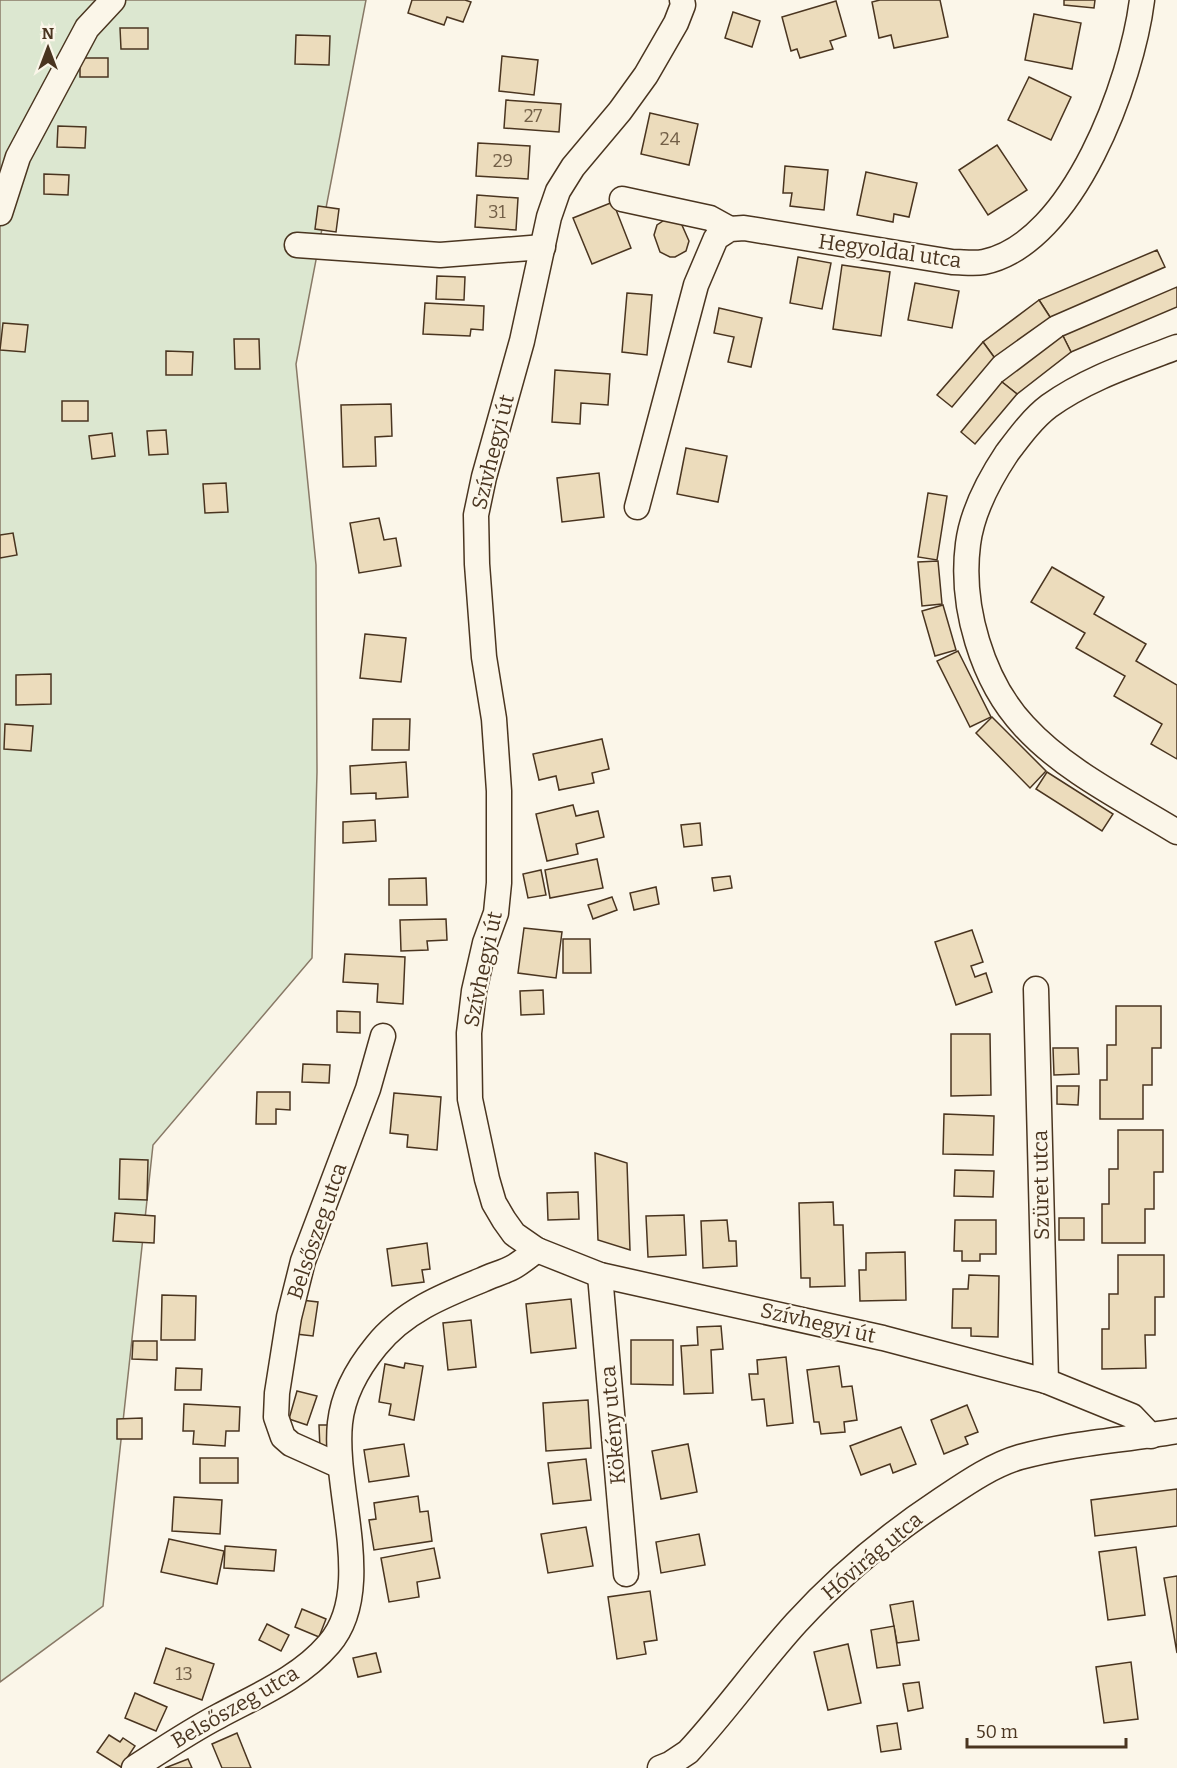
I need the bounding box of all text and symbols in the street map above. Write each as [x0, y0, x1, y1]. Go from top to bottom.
north arrow [18, 18, 78, 78]
text: N [42, 24, 54, 43]
house number: 27 [524, 105, 542, 127]
house number: 24 [660, 128, 681, 150]
house number: 29 [493, 150, 513, 172]
house number: 31 [488, 201, 506, 223]
street label: Hegyoldal utca [817, 228, 964, 274]
street label: Szívhegyi út [466, 391, 520, 512]
street label: Szívhegyi út [458, 908, 508, 1029]
street label: Szüret utca [1027, 1129, 1055, 1240]
street label: Belsőszeg utca [281, 1159, 353, 1303]
street label: Szívhegyi út [758, 1297, 879, 1349]
street label: Kökény utca [595, 1364, 631, 1485]
street label: Hóvirág utca [816, 1506, 928, 1606]
street label: Belsőszeg utca [167, 1660, 304, 1754]
house number: 13 [175, 1663, 193, 1685]
scale bar [967, 1711, 1126, 1749]
text: 50 m [976, 1721, 1018, 1743]

